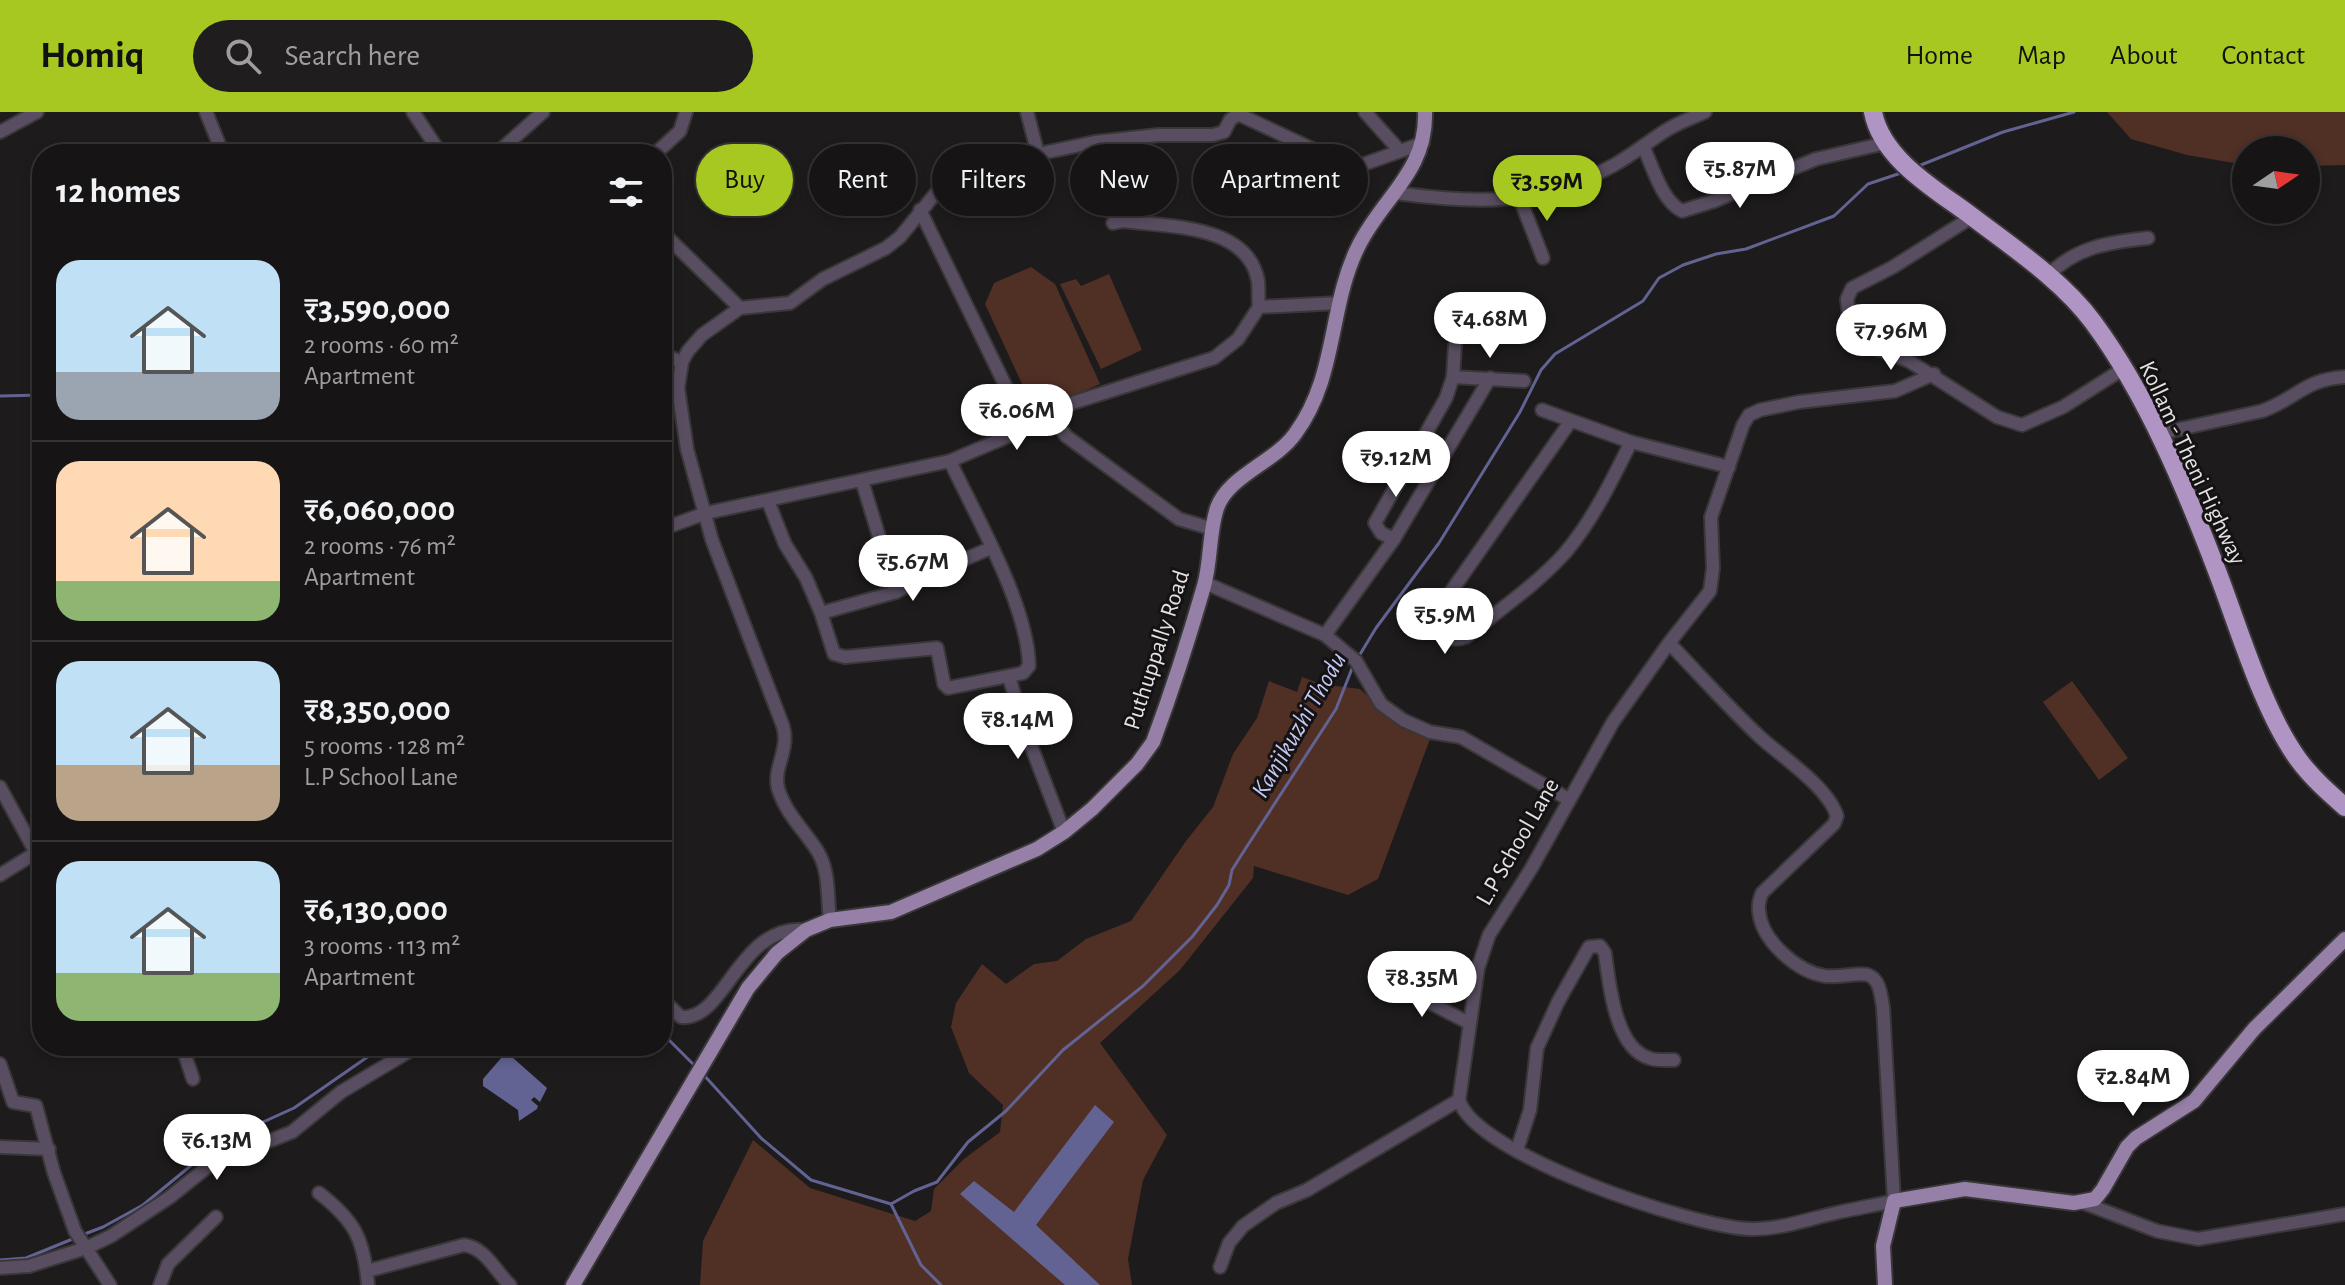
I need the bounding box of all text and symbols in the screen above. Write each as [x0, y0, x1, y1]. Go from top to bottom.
search box [193, 20, 753, 92]
icon: search [221, 34, 265, 78]
text: Homiq [40, 37, 145, 75]
text: Search here [285, 41, 420, 71]
text: Home [1906, 42, 1973, 70]
text: Map [2017, 42, 2066, 70]
text: About [2110, 42, 2178, 70]
text: Contact [2222, 42, 2305, 70]
north arrow [2232, 136, 2320, 224]
map controls [2232, 136, 2320, 224]
pin: ₹5.87M [1675, 142, 1805, 210]
chip: Buy [696, 144, 793, 216]
chip: Rent [809, 144, 916, 216]
chip: Filters [932, 144, 1054, 216]
chip: New [1070, 144, 1177, 216]
chip: Apartment [1193, 144, 1368, 216]
pin: ₹3.59M [1482, 155, 1612, 223]
text: ₹5.87M [1704, 155, 1776, 181]
text: ₹3.59M [1511, 168, 1583, 194]
icon: filters [604, 170, 648, 214]
text: 12 homes [56, 175, 181, 209]
icon: home [120, 292, 216, 388]
text: ₹3,590,000 [304, 292, 450, 326]
pin: ₹4.68M [1425, 292, 1555, 360]
pin: ₹7.96M [1826, 304, 1956, 372]
text: ₹4.68M [1452, 305, 1528, 331]
text: ₹7.96M [1854, 317, 1928, 343]
text: 2 rooms · 60 m² [304, 332, 459, 358]
street label: Kollam - Theni Highway [2134, 358, 2250, 568]
text: Apartment [304, 363, 415, 389]
pin: ₹6.06M [952, 384, 1082, 452]
text: ₹6.06M [979, 397, 1055, 423]
pin: ₹9.12M [1331, 431, 1461, 499]
text: ₹9.12M [1360, 444, 1432, 470]
icon: home [120, 493, 216, 589]
text: ₹6,060,000 [304, 493, 455, 527]
text: 2 rooms · 76 m² [304, 533, 456, 559]
pin: ₹5.67M [848, 535, 978, 603]
text: ₹5.67M [877, 548, 949, 574]
text: Apartment [304, 564, 415, 590]
street label: Puthuppally Road [1120, 567, 1194, 733]
pin: ₹5.9M [1389, 588, 1501, 656]
text: ₹5.9M [1414, 601, 1476, 627]
water label: Kanjikuzhi Thodu [1247, 648, 1351, 802]
icon: home [120, 693, 216, 789]
text: ₹8,350,000 [304, 693, 451, 727]
pin: ₹8.14M [953, 693, 1083, 761]
text: ₹8.14M [982, 706, 1054, 732]
text: 5 rooms · 128 m² [304, 733, 465, 759]
text: L.P School Lane [304, 764, 458, 790]
street label: L.P School Lane [1472, 774, 1564, 910]
icon: home [120, 893, 216, 989]
text: ₹6,130,000 [304, 893, 448, 927]
text: 3 rooms · 113 m² [304, 933, 460, 959]
pin: ₹8.35M [1357, 951, 1487, 1019]
text: Apartment [304, 964, 415, 990]
text: ₹8.35M [1386, 964, 1458, 990]
pin: ₹2.84M [2068, 1050, 2198, 1118]
text: ₹2.84M [2095, 1063, 2171, 1089]
pin: ₹6.13M [152, 1114, 282, 1182]
text: ₹6.13M [182, 1127, 252, 1153]

